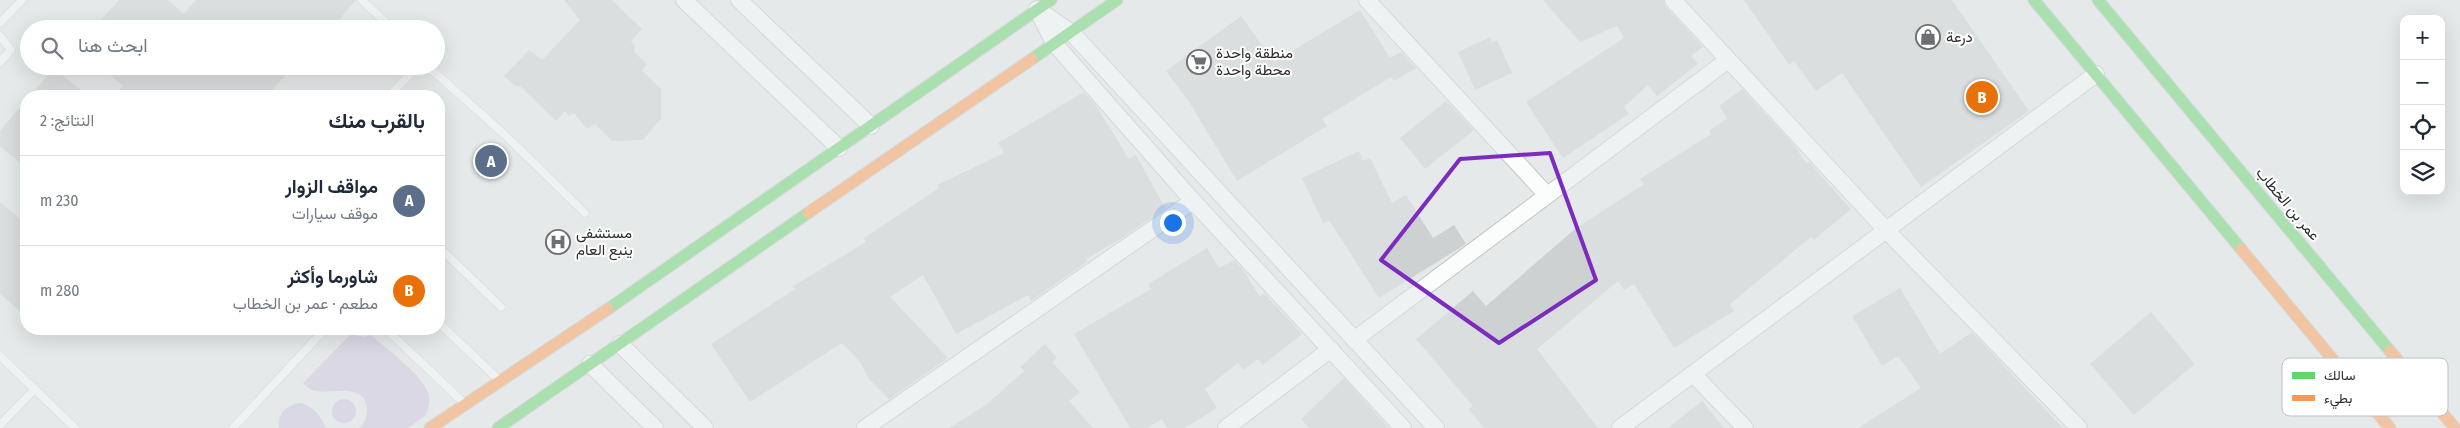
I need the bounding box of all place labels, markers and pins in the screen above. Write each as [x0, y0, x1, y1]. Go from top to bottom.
shop icon: درعة [1915, 24, 1941, 50]
place label: درعة [1946, 28, 1973, 46]
place label: منطقة واحدة محطة واحدة [1216, 44, 1293, 79]
supermarket icon: منطقة واحدة محطة واحدة [1186, 49, 1212, 75]
pin: B [1966, 78, 1998, 116]
pin: A [475, 142, 507, 180]
place label: مستشفى ينبع العام [576, 224, 633, 261]
hospital icon: مستشفى ينبع العام [545, 229, 571, 255]

